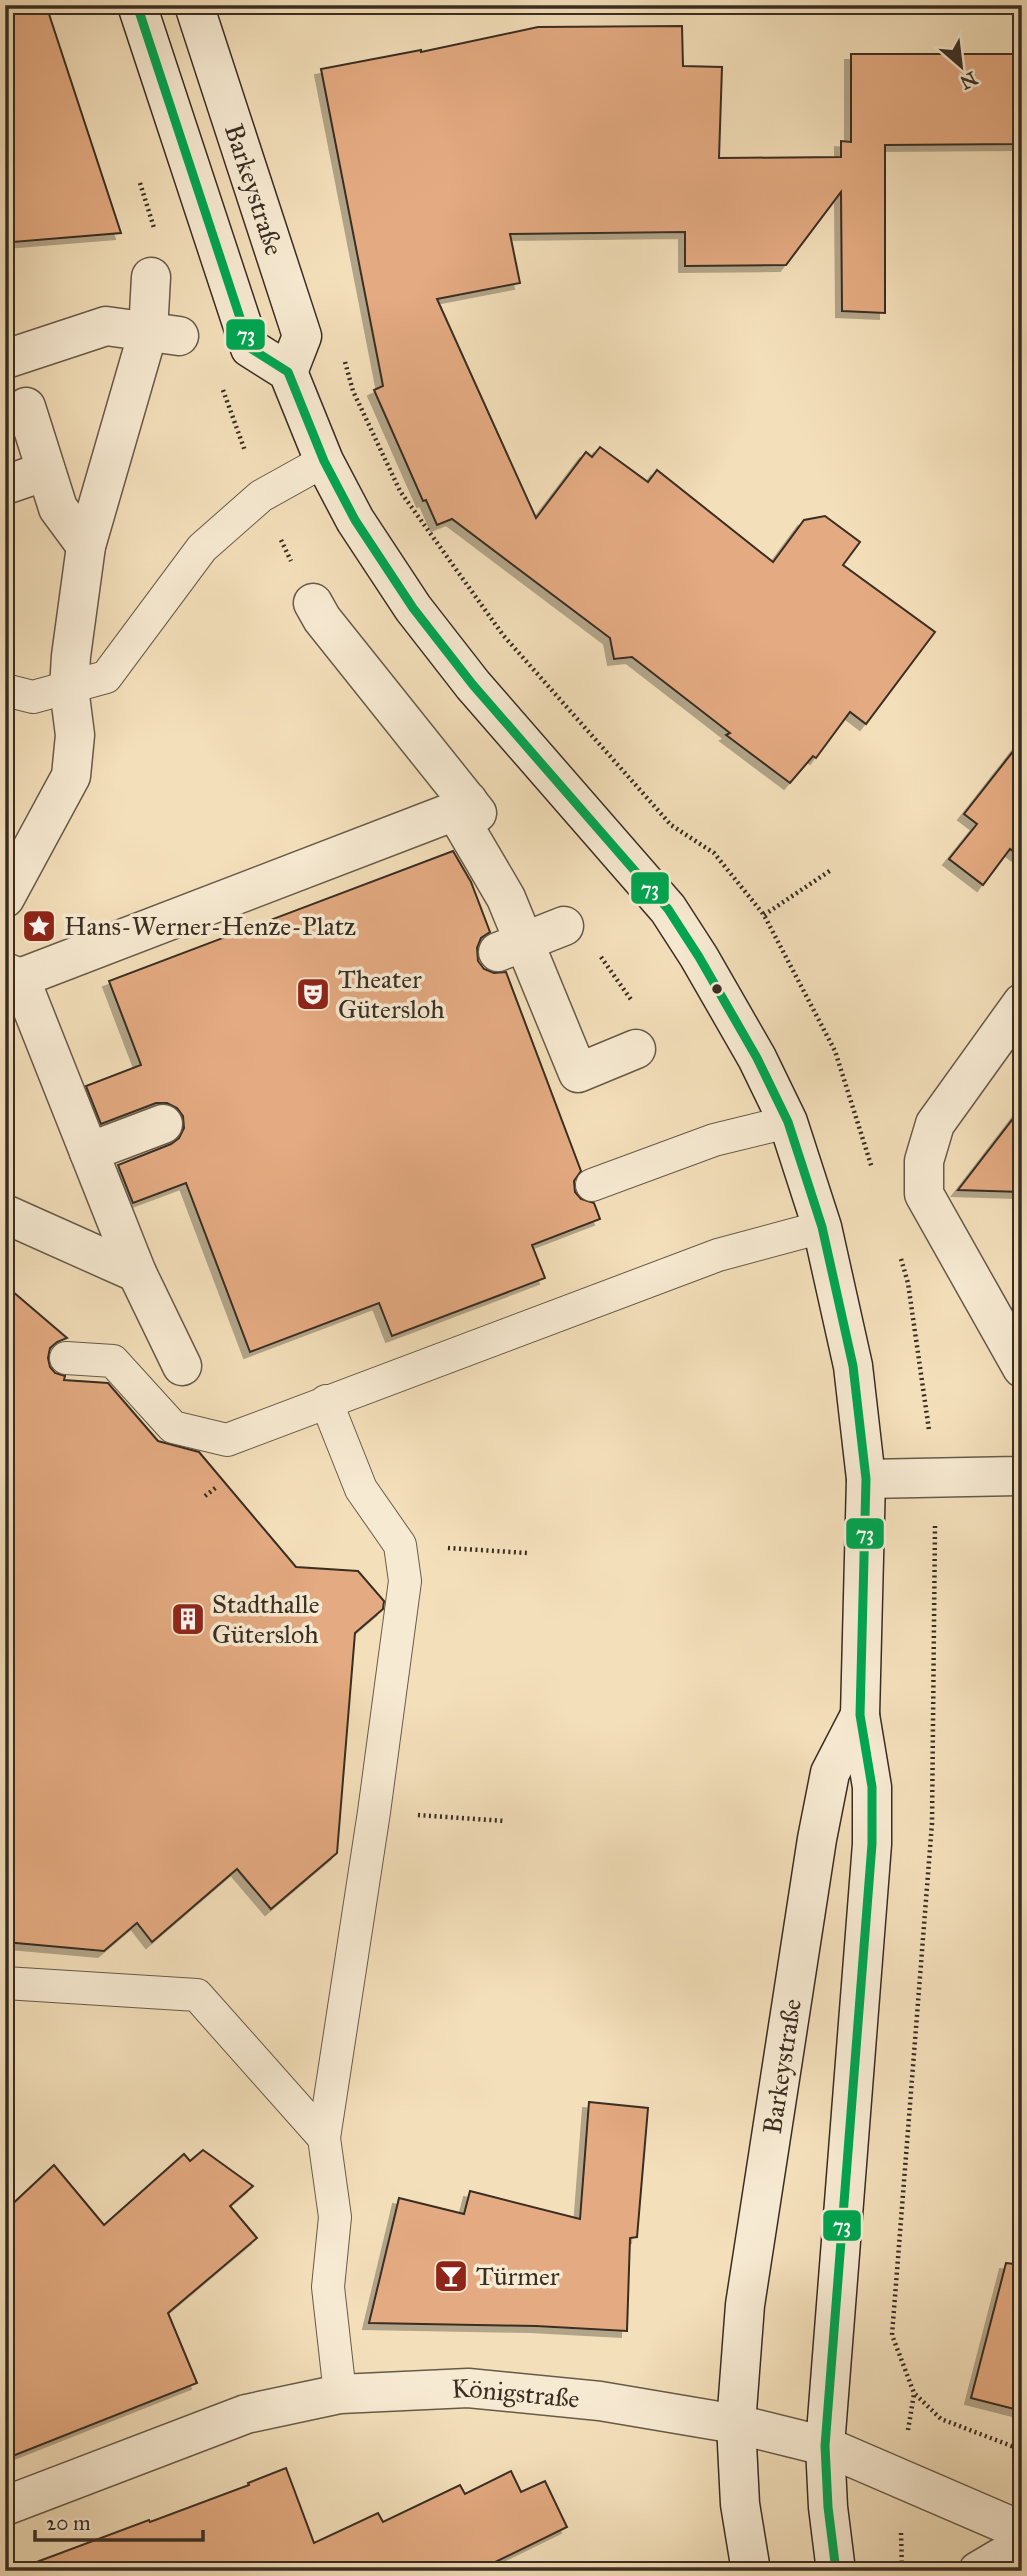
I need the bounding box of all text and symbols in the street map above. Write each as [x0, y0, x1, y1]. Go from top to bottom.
north arrow [926, 32, 996, 102]
text: N [956, 67, 981, 95]
street label: Barkeystraße [218, 120, 291, 259]
line badge: 73 [225, 318, 266, 351]
text: 73 [237, 323, 255, 347]
line badge: 73 [630, 871, 670, 905]
text: 73 [641, 877, 659, 901]
place icon: Hans-Werner-Henze-Platz [20, 907, 58, 945]
place label: Hans-Werner-Henze-Platz [64, 910, 356, 942]
place label: Theater Gütersloh [338, 963, 445, 1025]
theatre icon: Theater Gütersloh [294, 975, 332, 1013]
unlabelled marker [710, 982, 724, 996]
line badge: 73 [845, 1517, 885, 1550]
text: 73 [856, 1522, 874, 1546]
place label: Stadthalle Gütersloh [212, 1588, 320, 1650]
building icon: Stadthalle Gütersloh [169, 1600, 207, 1638]
street label: Barkeystraße [756, 1996, 808, 2136]
line badge: 73 [822, 2209, 862, 2242]
text: 73 [833, 2214, 851, 2238]
bar icon: Türmer [432, 2257, 470, 2295]
place label: Türmer [476, 2260, 560, 2292]
street label: Königstraße [451, 2372, 581, 2415]
scale bar [35, 2499, 203, 2543]
text: 20 m [46, 2510, 91, 2536]

